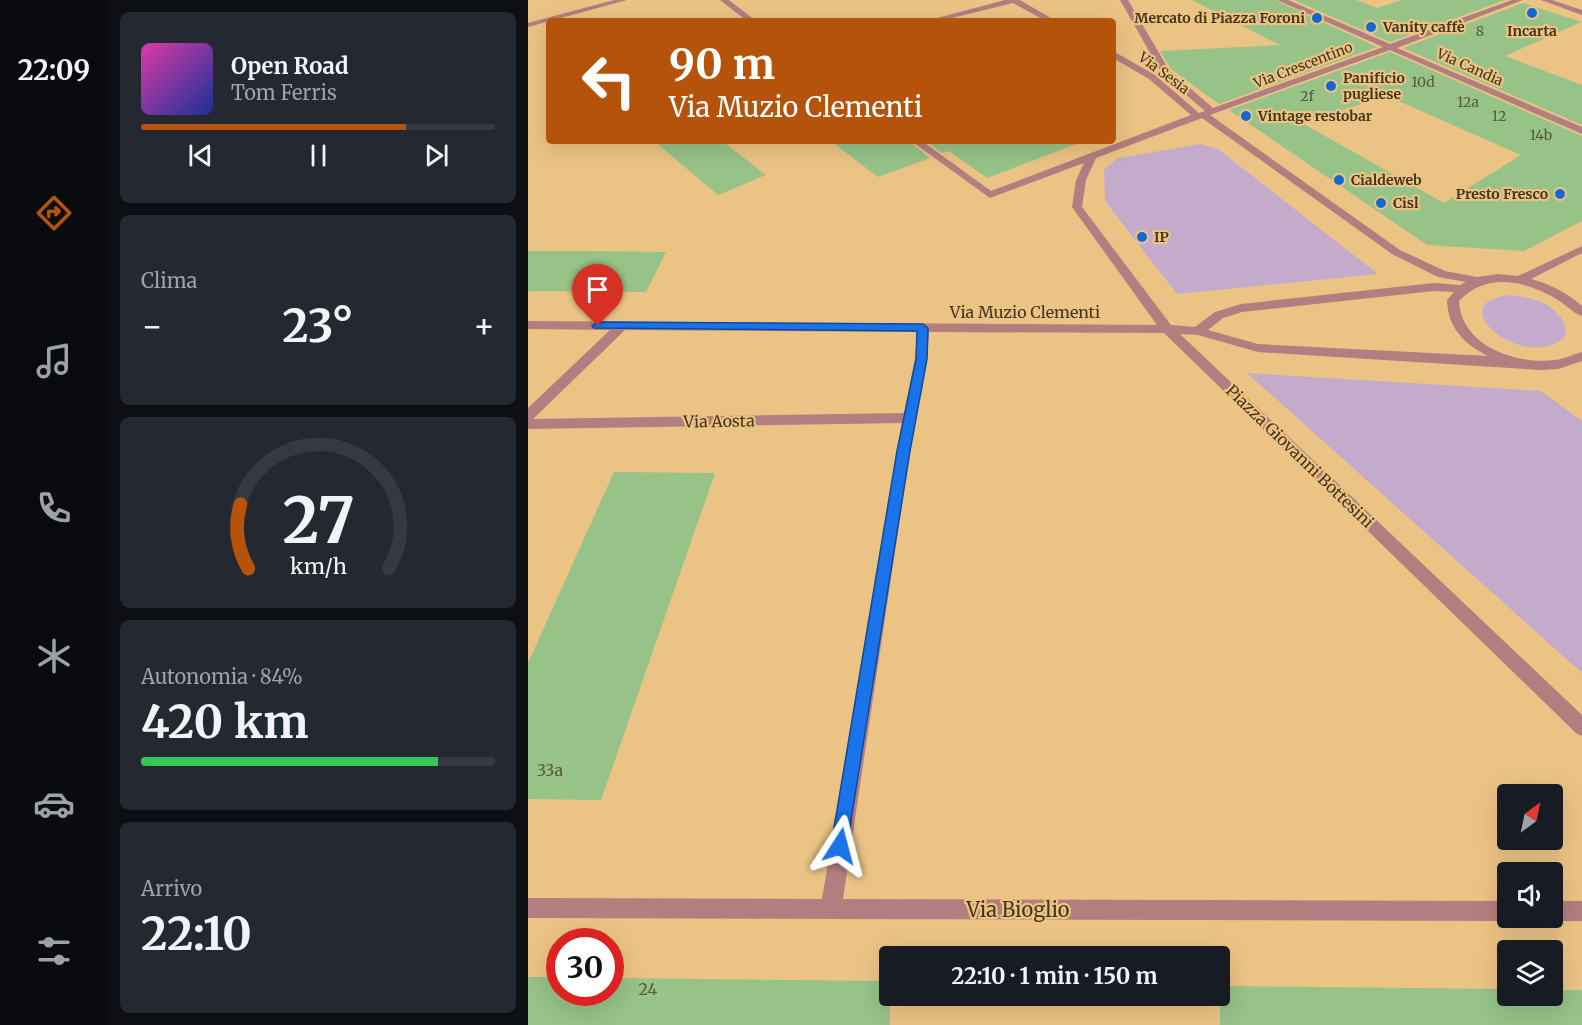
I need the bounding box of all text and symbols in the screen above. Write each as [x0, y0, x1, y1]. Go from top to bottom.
marker: Incarta [1525, 6, 1539, 20]
place label: Mercato di Piazza Foroni [1134, 9, 1305, 27]
marker: Mercato di Piazza Foroni [1310, 11, 1324, 25]
place label: Vanity caffè [1382, 18, 1465, 36]
marker: Vanity caffè [1364, 20, 1378, 34]
house number: 8 [1476, 22, 1484, 40]
place label: Incarta [1507, 22, 1557, 40]
text: 90 m [669, 38, 775, 90]
street label: Via Crescentino [1250, 38, 1355, 93]
icon: left [570, 42, 648, 120]
street label: Via Candia [1433, 44, 1507, 90]
street label: Via Sesia [1134, 47, 1193, 98]
text: Open Road [231, 52, 349, 80]
text: 22:09 [18, 53, 90, 87]
place label: Panificio pugliese [1343, 69, 1405, 103]
house number: 10d [1411, 73, 1435, 91]
marker: Panificio pugliese [1324, 79, 1338, 93]
text: Tom Ferris [231, 80, 337, 105]
house number: 2f [1300, 87, 1314, 105]
text: Via Muzio Clementi [669, 90, 923, 124]
house number: 12a [1457, 93, 1480, 111]
place label: Vintage restobar [1257, 107, 1373, 125]
house number: 12 [1492, 107, 1506, 125]
marker: Vintage restobar [1239, 109, 1253, 123]
house number: 14b [1530, 126, 1552, 144]
icon: previous [184, 139, 217, 172]
icon: pause [302, 139, 335, 172]
icon: next [420, 139, 453, 172]
place label: Cialdeweb [1351, 171, 1422, 189]
marker: Cialdeweb [1332, 173, 1346, 187]
place label: Presto Fresco [1456, 185, 1548, 203]
marker: Presto Fresco [1553, 187, 1567, 201]
icon: directions [33, 192, 75, 234]
place label: Cisl [1393, 194, 1419, 212]
marker: Cisl [1374, 196, 1388, 210]
place label: IP [1154, 228, 1169, 246]
marker: IP [1135, 230, 1149, 244]
pin [572, 264, 623, 326]
text: Clima [141, 268, 197, 293]
icon: arrive [581, 273, 614, 306]
text: 23° [282, 298, 354, 354]
street label: Via Muzio Clementi [949, 302, 1100, 322]
text: − [141, 306, 163, 347]
text: + [473, 306, 495, 347]
icon: music [33, 340, 75, 382]
street label: Piazza Giovanni Bottesini [1222, 380, 1378, 532]
street label: Via Aosta [682, 410, 755, 432]
text: 27 [282, 483, 354, 561]
icon: phone [33, 487, 75, 529]
text: km/h [290, 554, 346, 581]
icon: climate [33, 635, 75, 677]
text: Autonomia · 84% [141, 664, 303, 689]
text: 420 km [141, 694, 308, 750]
house number: 33a [537, 760, 564, 780]
icon: car [33, 783, 75, 825]
north arrow [1497, 784, 1563, 850]
map controls [1497, 784, 1563, 1006]
position arrow [808, 814, 872, 878]
button: sound [1497, 862, 1563, 928]
text: Arrivo [141, 876, 202, 901]
street label: Via Bioglio [966, 897, 1070, 922]
text: 22:10 [141, 906, 252, 962]
speed limit sign: 30 [546, 928, 624, 1006]
icon: filters [33, 930, 75, 972]
button: layers [1497, 940, 1563, 1006]
text: 22:10 · 1 min · 150 m [951, 962, 1158, 990]
house number: 24 [639, 979, 658, 999]

